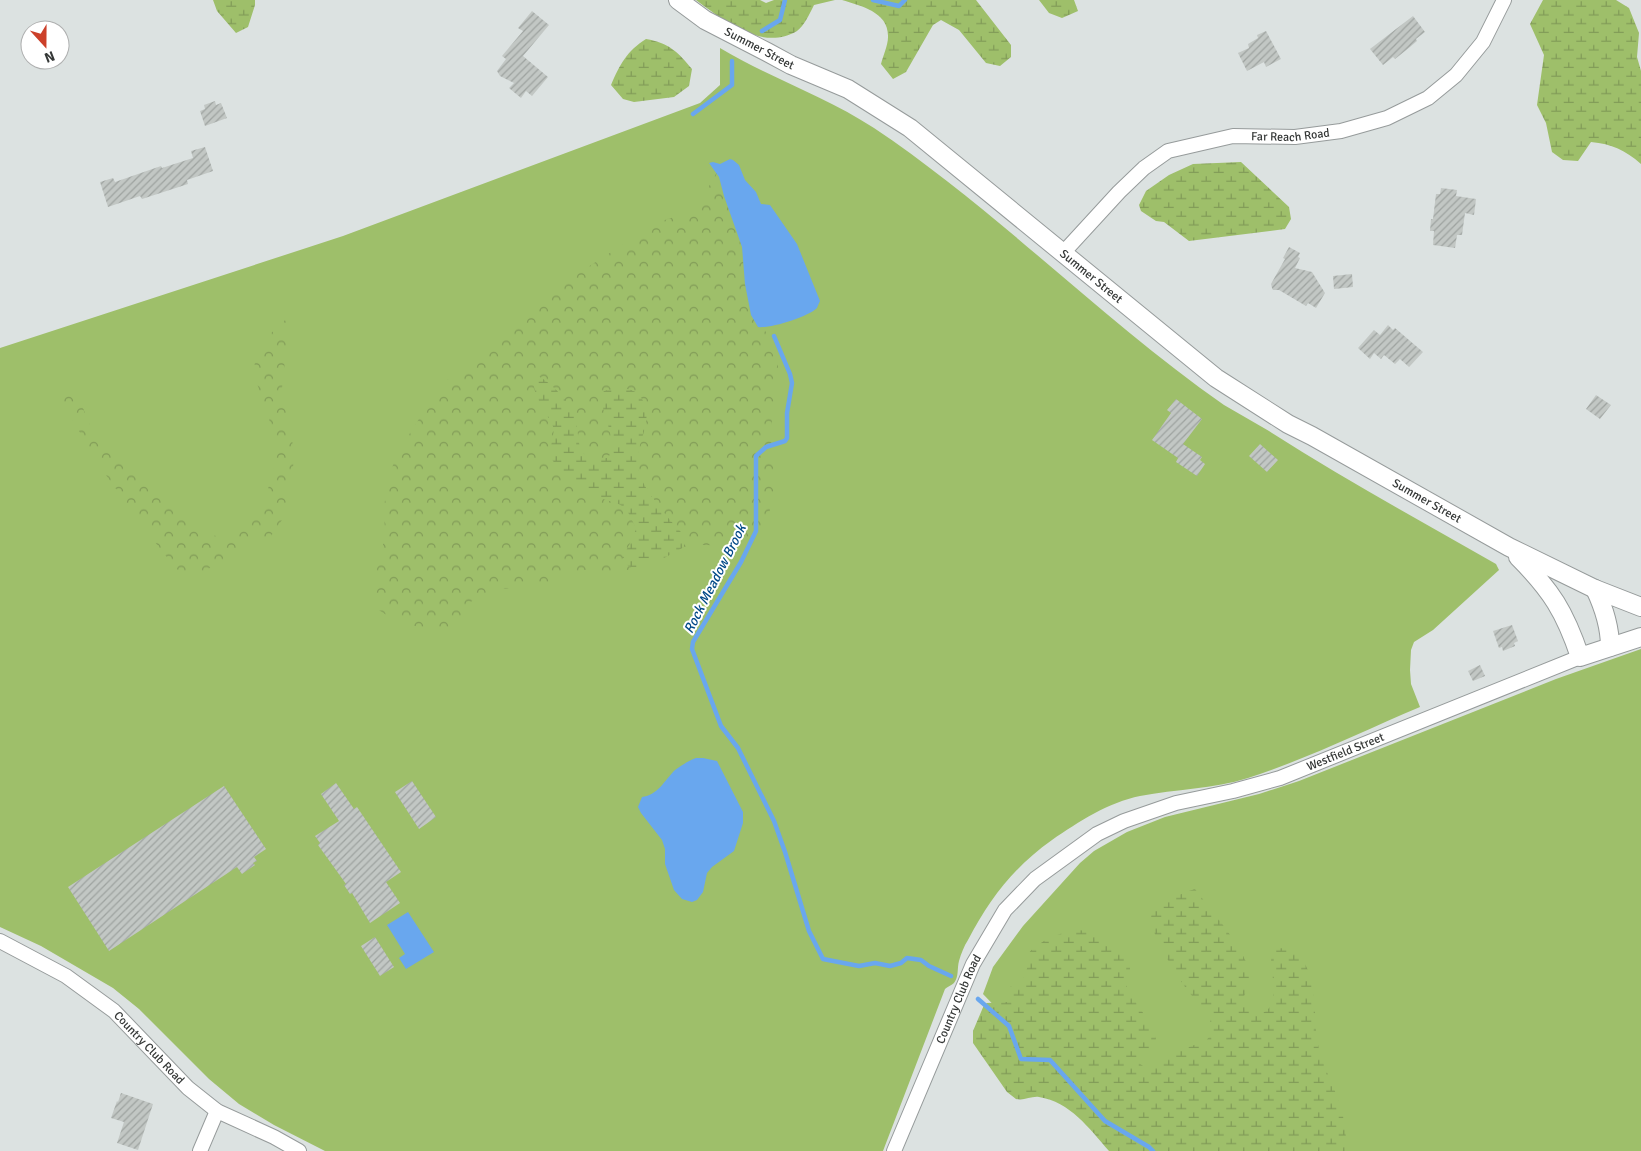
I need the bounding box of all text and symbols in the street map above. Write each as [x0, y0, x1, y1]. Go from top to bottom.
north arrow [20, 20, 70, 70]
street label: Summer Street [722, 24, 796, 73]
text: N [42, 47, 57, 66]
street label: Far Reach Road [1251, 125, 1330, 145]
street label: Summer Street [1057, 246, 1126, 306]
street label: Summer Street [1390, 475, 1464, 526]
water label: Rock Meadow Brook [680, 520, 751, 636]
street label: Westfield Street [1304, 729, 1386, 774]
street label: Country Club Road [933, 952, 984, 1046]
street label: Country Club Road [111, 1008, 188, 1087]

